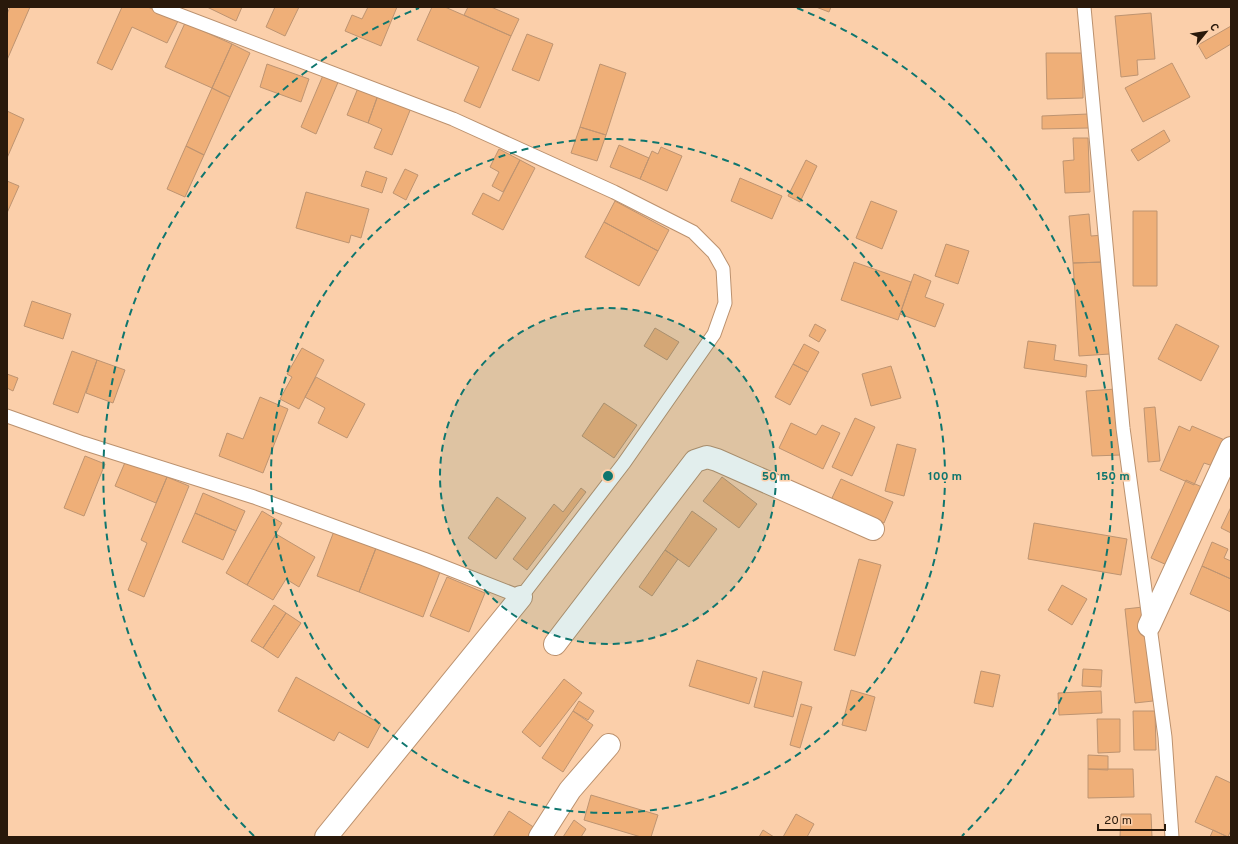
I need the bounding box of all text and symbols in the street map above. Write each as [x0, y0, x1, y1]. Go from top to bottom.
north arrow [1186, 12, 1226, 52]
text: С [1206, 21, 1222, 34]
centre of rings [601, 469, 615, 483]
text: 50 m [762, 469, 790, 485]
text: 100 m [928, 469, 962, 485]
text: 150 m [1096, 469, 1130, 485]
scale bar [1098, 806, 1165, 832]
text: 20 m [1104, 813, 1132, 829]

